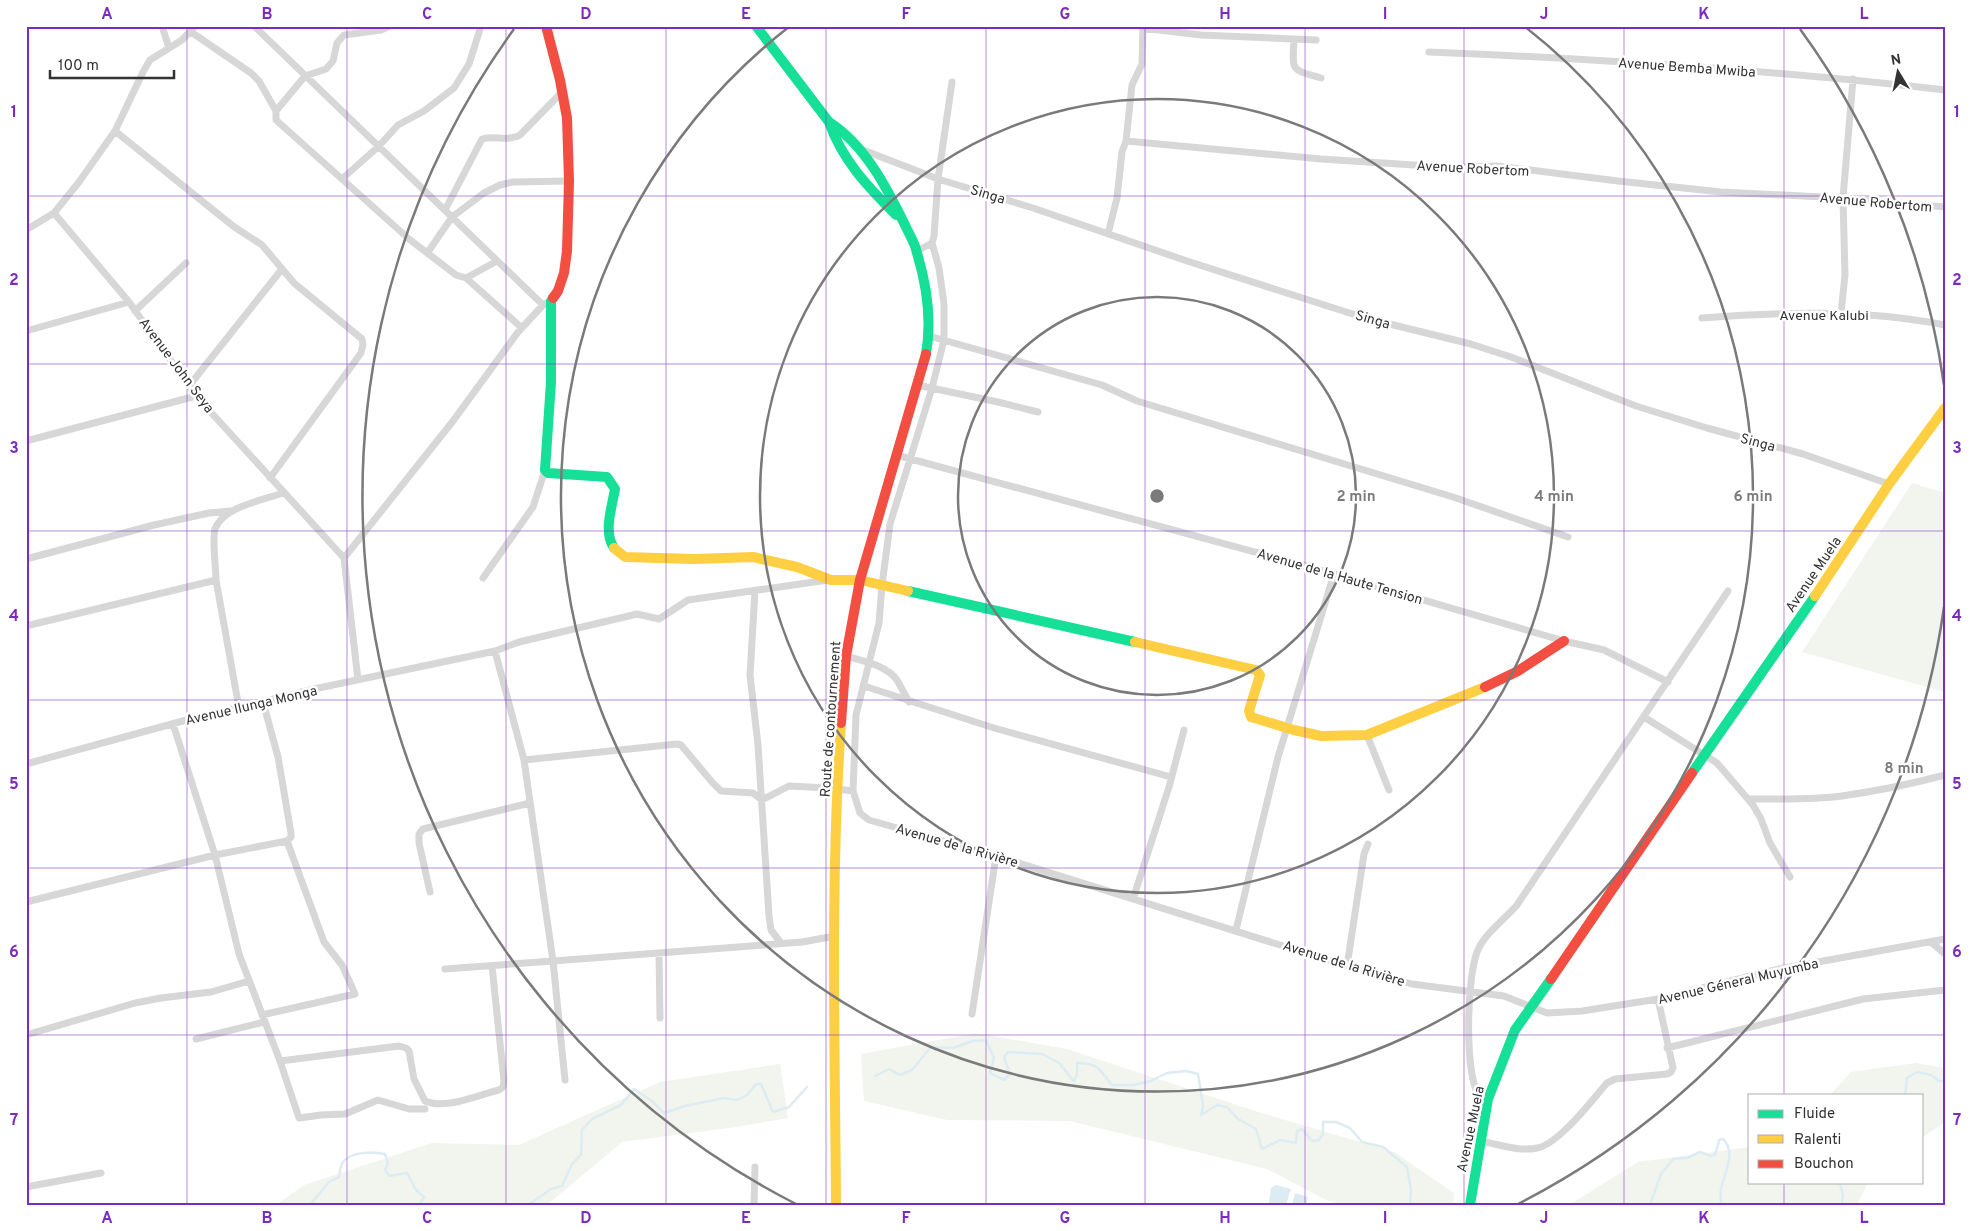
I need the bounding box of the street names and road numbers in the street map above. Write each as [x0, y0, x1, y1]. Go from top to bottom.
street label: Avenue Bemba Mwiba [1618, 55, 1756, 82]
street label: Avenue Robertom [1416, 158, 1530, 181]
street label: Singa [968, 182, 1007, 209]
street label: Avenue Robertom [1819, 190, 1933, 217]
street label: Singa [1353, 307, 1392, 333]
street label: Avenue Kalubi [1779, 308, 1869, 325]
street label: Avenue John Seya [135, 315, 217, 417]
street label: Singa [1738, 431, 1777, 456]
street label: Avenue Muela [1783, 534, 1846, 616]
street label: Avenue de la Haute Tension [1255, 546, 1424, 609]
street label: Route de contournement [818, 640, 845, 798]
street label: Avenue Ilunga Monga [184, 683, 319, 730]
street label: Avenue de la Rivière [893, 821, 1020, 872]
street label: Avenue de la Rivière [1280, 938, 1407, 991]
street label: Avenue Géneral Muyumba [1656, 956, 1820, 1009]
street label: Avenue Muela [1454, 1085, 1489, 1174]

